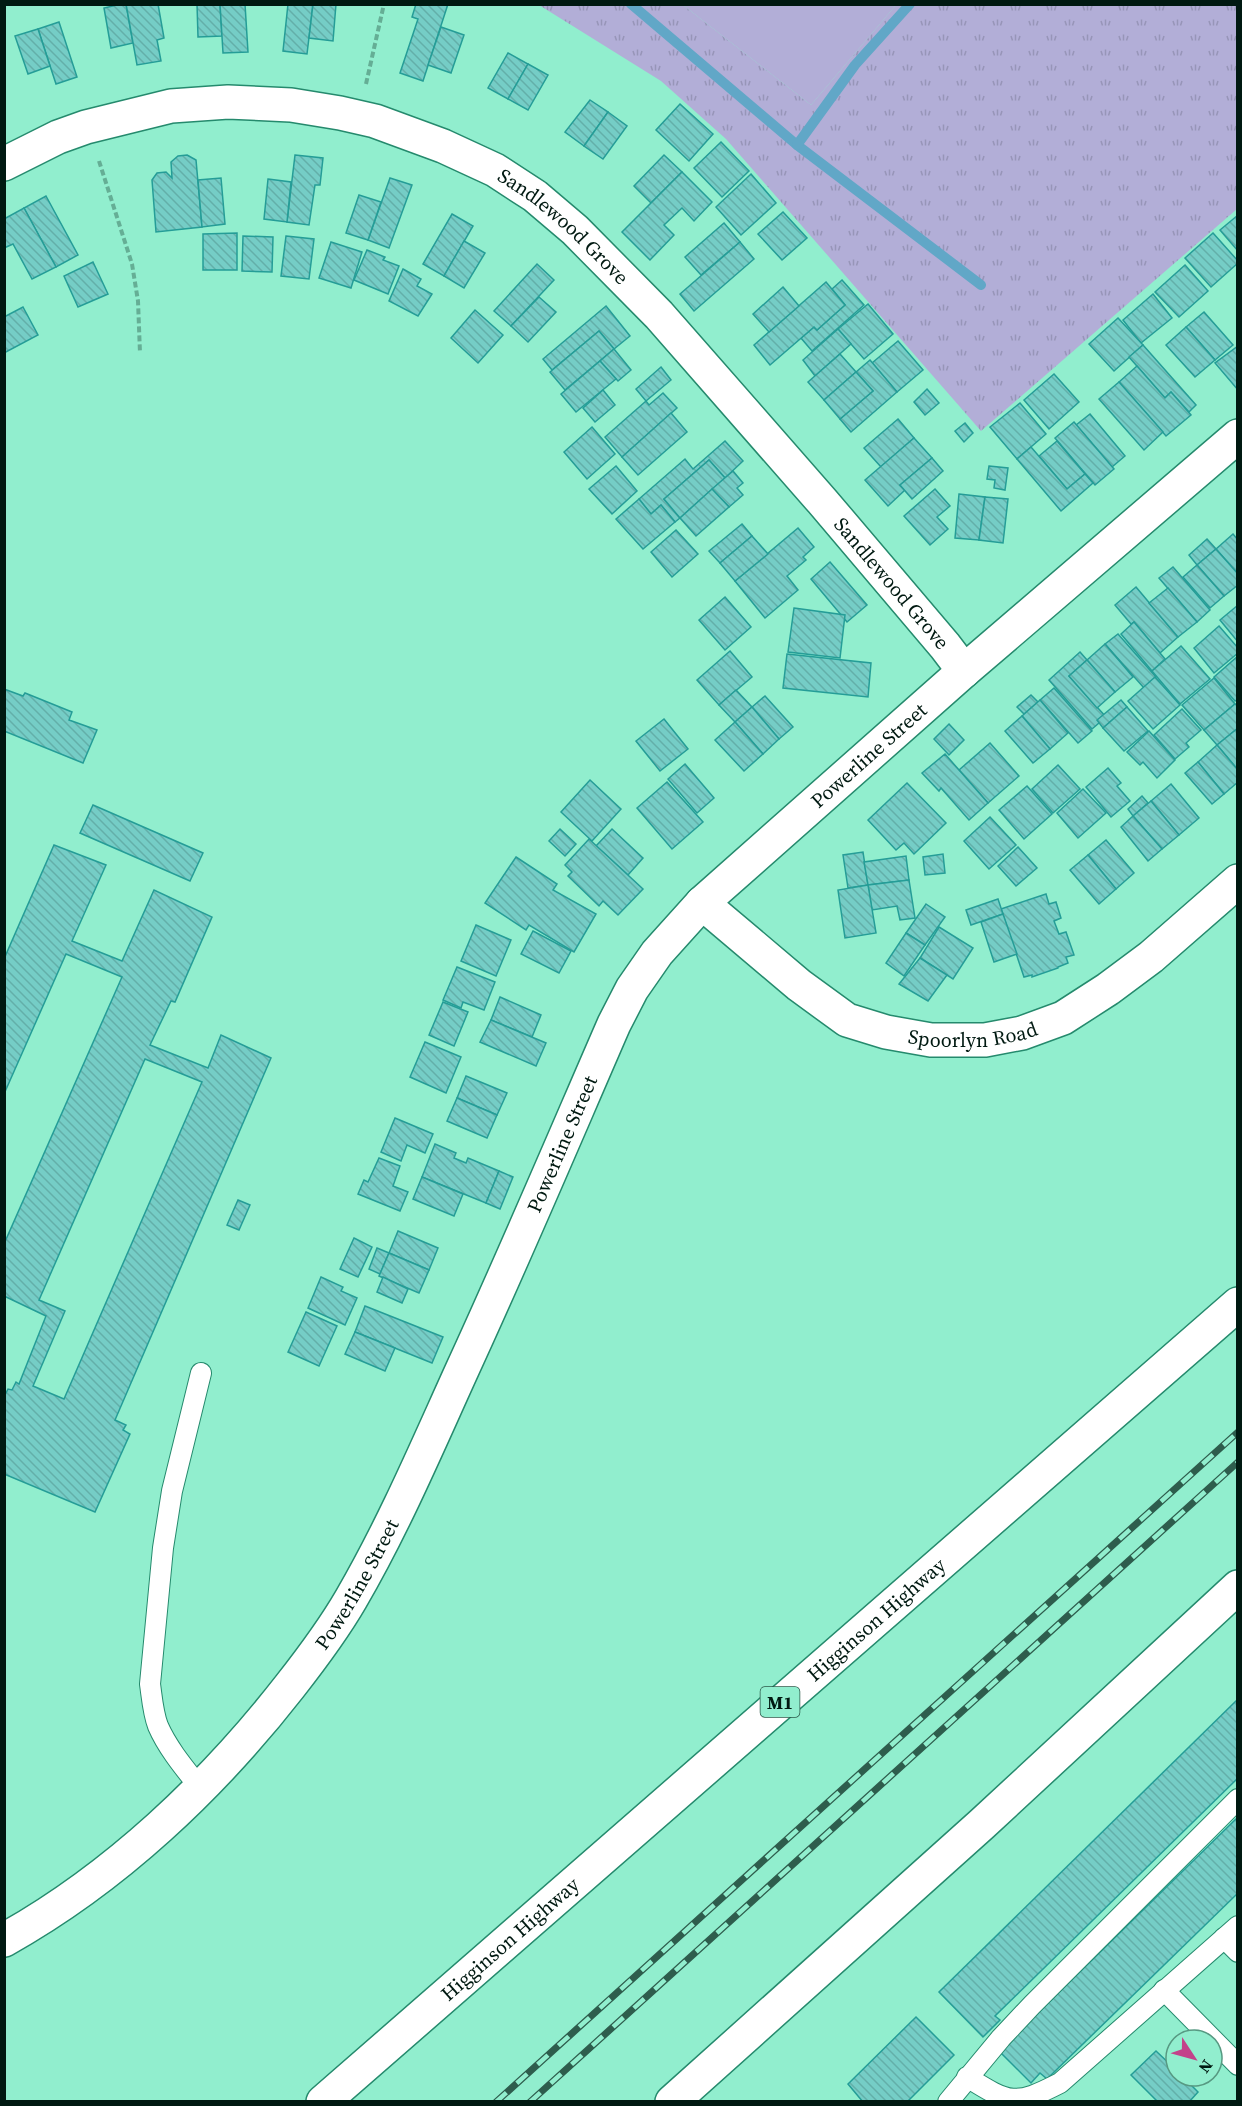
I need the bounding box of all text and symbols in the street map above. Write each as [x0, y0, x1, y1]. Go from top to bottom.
street label: Sandlewood Grove [493, 162, 635, 291]
street label: Sandlewood Grove [828, 511, 956, 655]
street label: Powerline Street [805, 696, 933, 814]
street label: Spoorlyn Road [906, 1014, 1042, 1054]
street label: Powerline Street [520, 1071, 604, 1217]
street label: Powerline Street [308, 1514, 406, 1655]
street label: Higginson Highway [801, 1551, 952, 1688]
road number: M1 [760, 1687, 800, 1717]
street label: Higginson Highway [435, 1870, 586, 2007]
north arrow [1164, 2028, 1224, 2088]
text: N [1194, 2056, 1218, 2078]

